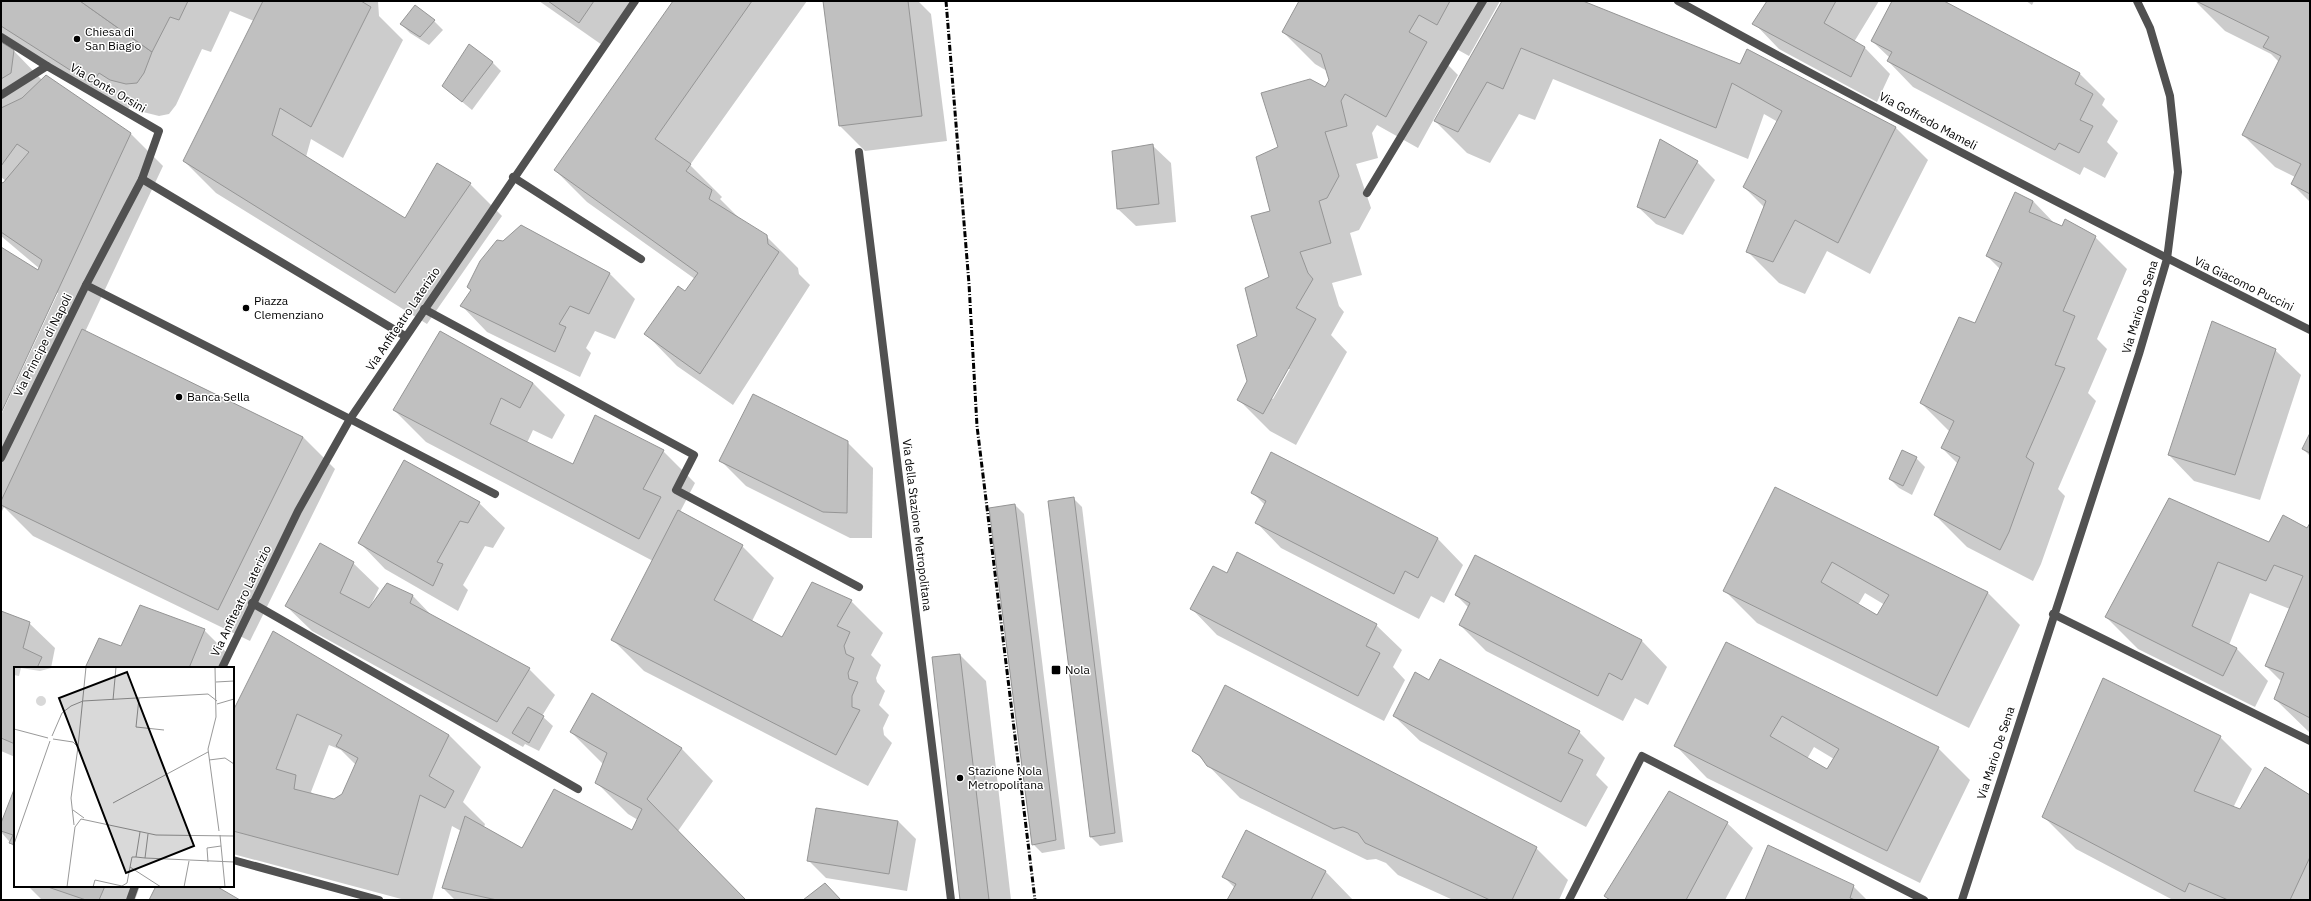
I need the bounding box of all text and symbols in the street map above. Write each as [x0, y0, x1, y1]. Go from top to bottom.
place label: Chiesa di San Biagio [85, 24, 142, 53]
marker: Chiesa di San Biagio [72, 34, 82, 44]
street label: Via Conte Orsini [67, 60, 149, 115]
street label: Via Goffredo Mameli [1876, 88, 1980, 153]
street label: Via Giacomo Puccini [2192, 253, 2296, 314]
street label: Via Mario De Sena [2118, 258, 2161, 355]
street label: Via Anfiteatro Laterizio [362, 264, 443, 373]
street label: Via Principe di Napoli [10, 291, 75, 399]
place label: Piazza Clemenziano [254, 293, 324, 322]
marker: Piazza Clemenziano [241, 303, 251, 313]
place label: Banca Sella [187, 389, 250, 404]
marker: Banca Sella [174, 392, 184, 402]
street label: Via della Stazione Metropolitana [899, 438, 936, 612]
street label: Via Anfiteatro Laterizio [207, 542, 274, 659]
place label: Nola [1065, 662, 1090, 677]
marker: Nola [1050, 664, 1062, 676]
inset map [14, 667, 234, 887]
street label: Via Mario De Sena [1973, 704, 2018, 801]
place label: Stazione Nola Metropolitana [968, 763, 1044, 792]
marker: Stazione Nola Metropolitana [955, 773, 965, 783]

